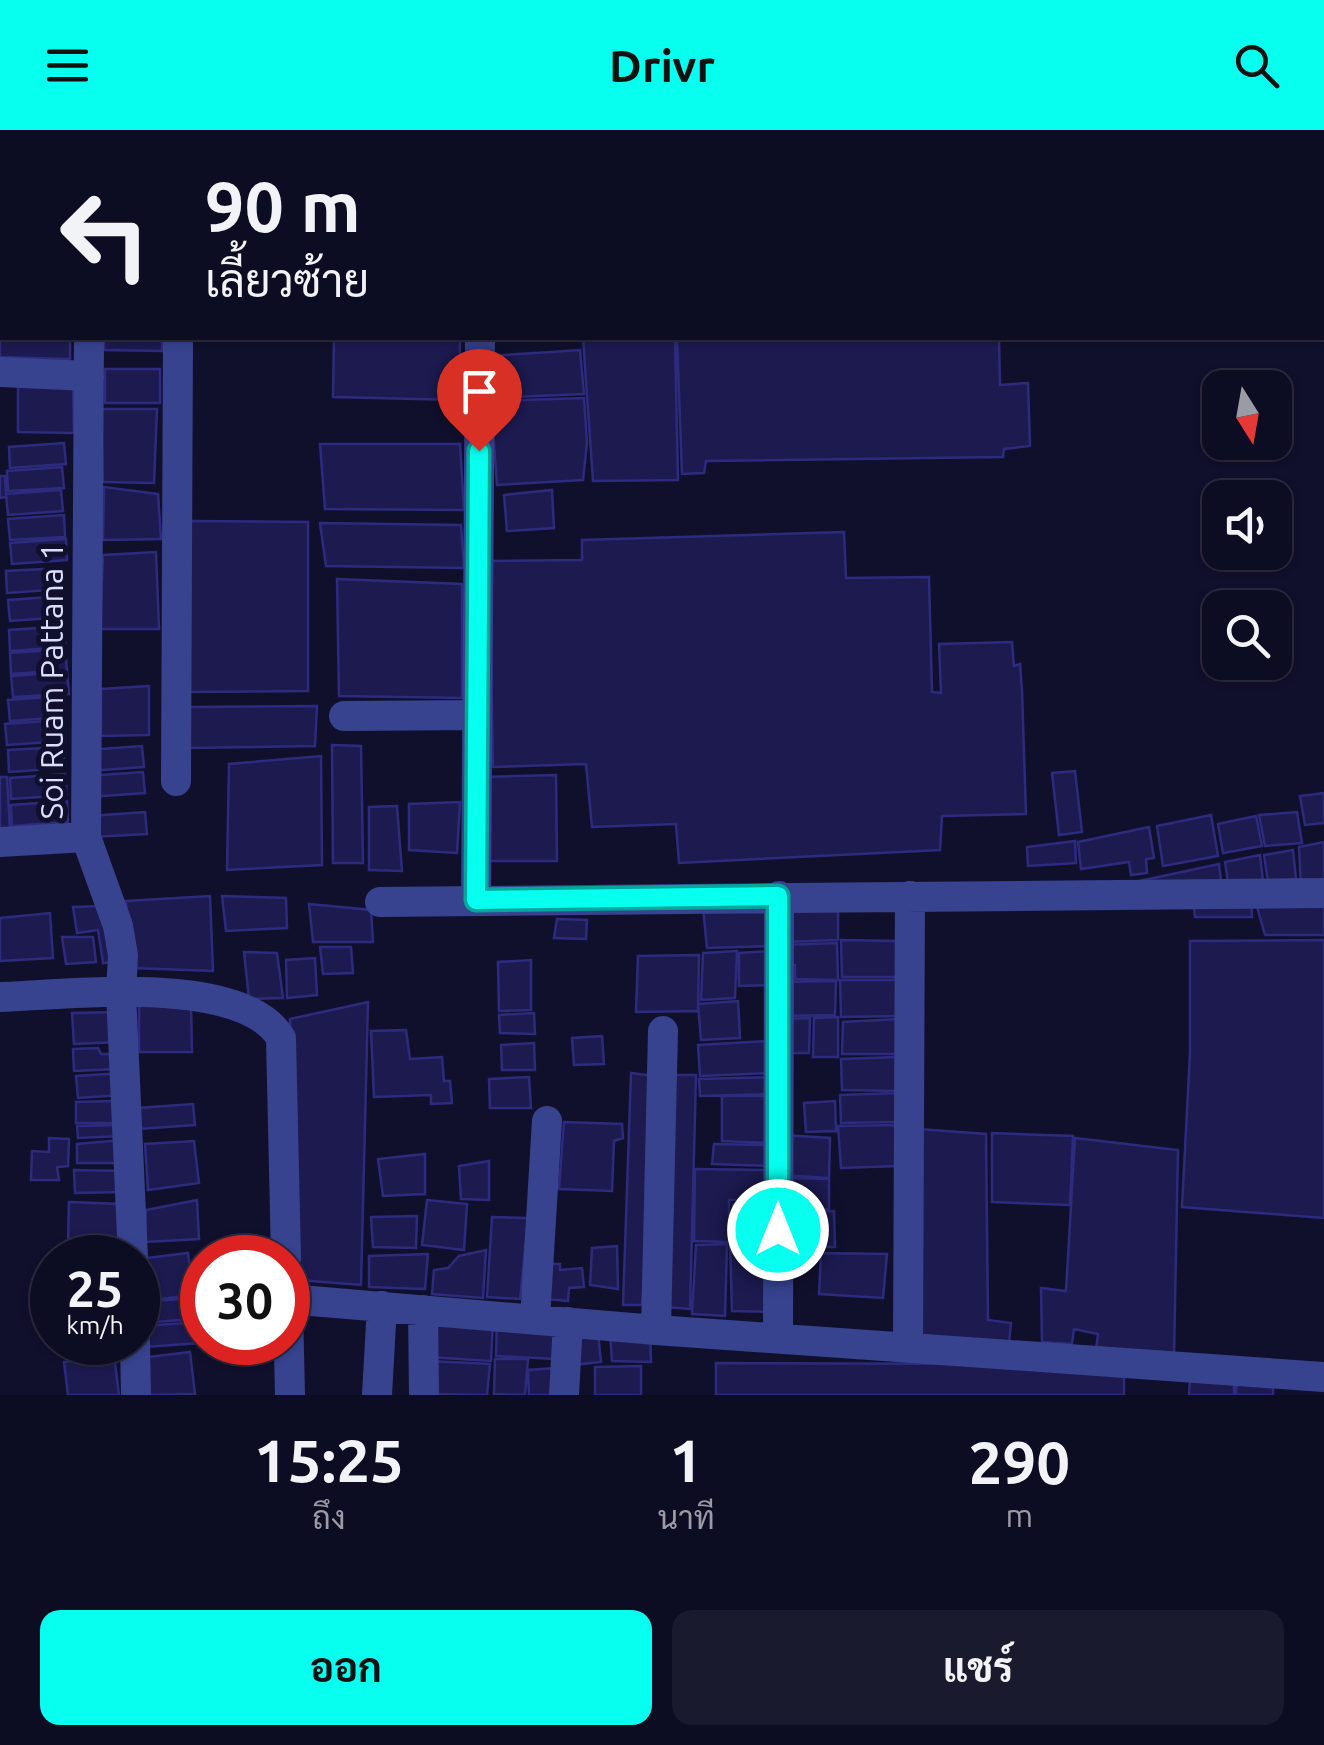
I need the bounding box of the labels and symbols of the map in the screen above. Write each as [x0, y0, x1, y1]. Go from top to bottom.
pin [437, 349, 522, 452]
north arrow [1202, 370, 1292, 460]
street label: Soi Ruam Pattana 1 [33, 542, 69, 820]
position arrow [726, 1178, 830, 1282]
speed limit sign: 30 [180, 1235, 310, 1365]

